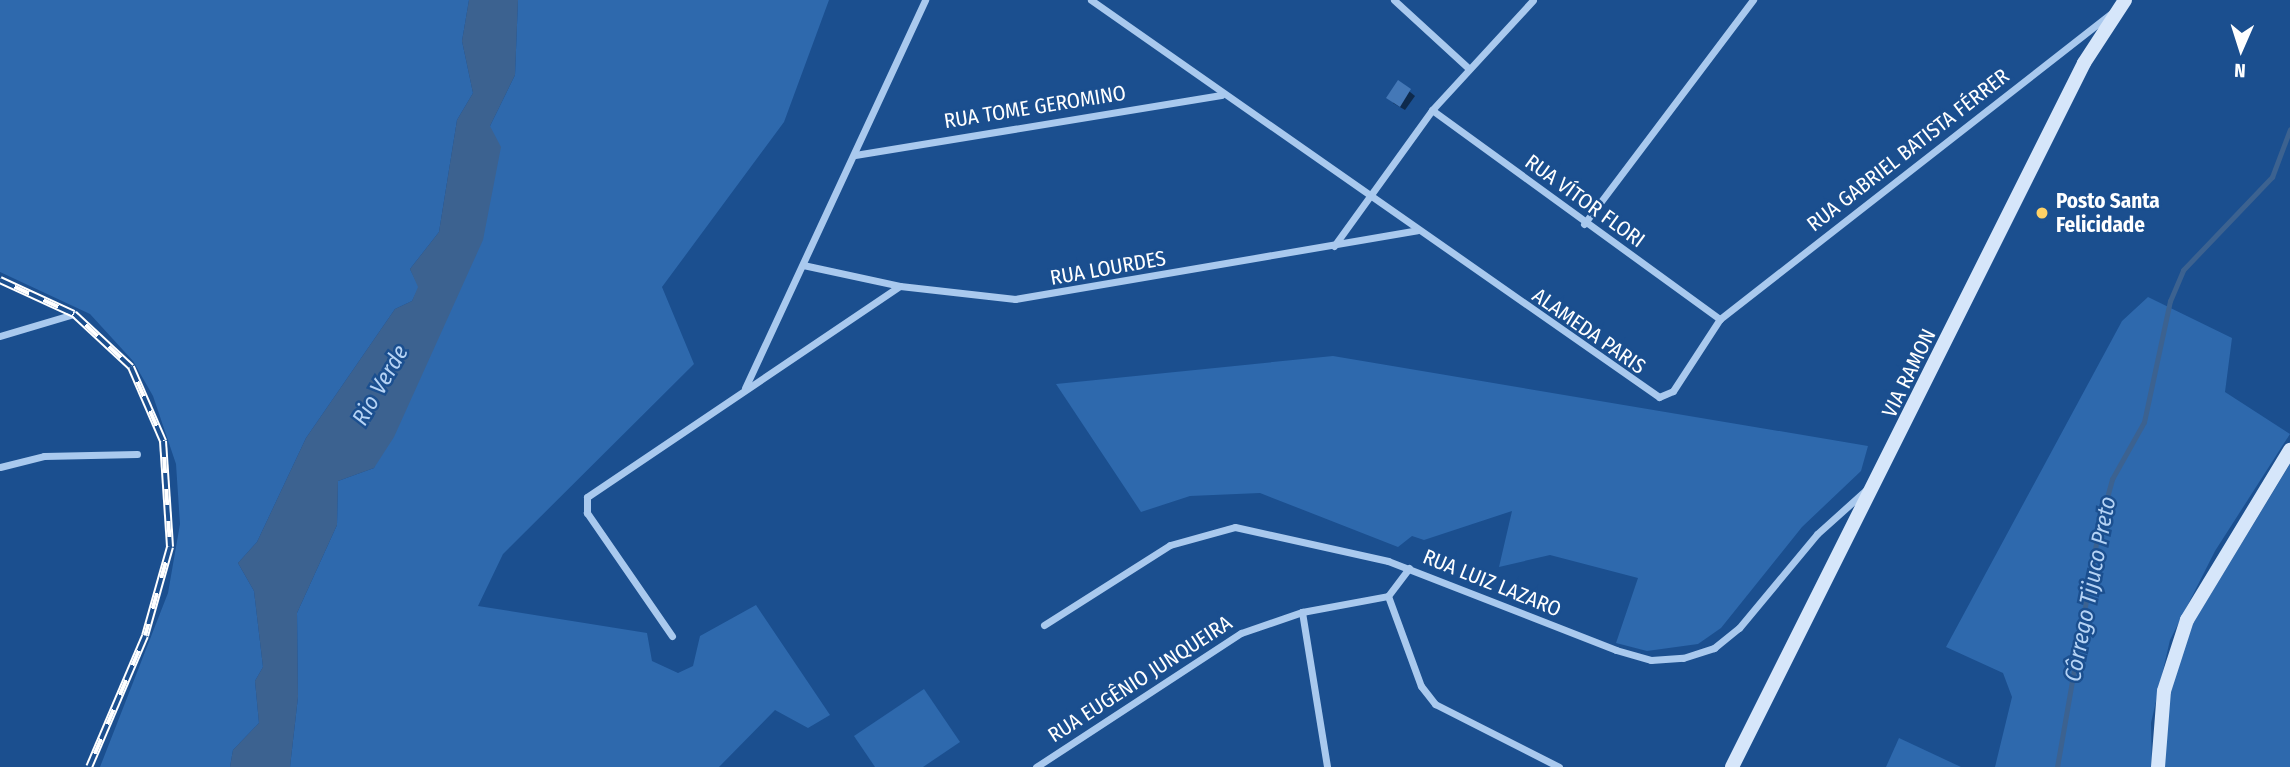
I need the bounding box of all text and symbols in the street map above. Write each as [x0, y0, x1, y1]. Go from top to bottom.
north arrow [2206, 14, 2276, 84]
text: N [2234, 59, 2246, 82]
street label: RUA GABRIEL BATISTA FÉRRER [1802, 63, 2014, 237]
street label: RUA TOME GEROMINO [942, 80, 1128, 134]
street label: RUA VÍTOR FLORI [1520, 149, 1650, 253]
place label: Posto Santa Felicidade [2056, 188, 2160, 238]
marker: Posto Santa Felicidade [2034, 205, 2050, 221]
street label: RUA LOURDES [1048, 245, 1168, 291]
street label: ALAMEDA PARIS [1528, 283, 1650, 379]
street label: VIA RAMON [1877, 325, 1941, 421]
water label: Rio Verde [346, 340, 414, 430]
water label: Côrrego Tijuco Preto [2058, 494, 2122, 684]
street label: RUA LUIZ LAZARO [1419, 544, 1565, 622]
street label: RUA EUGÊNIO JUNQUEIRA [1043, 610, 1237, 748]

